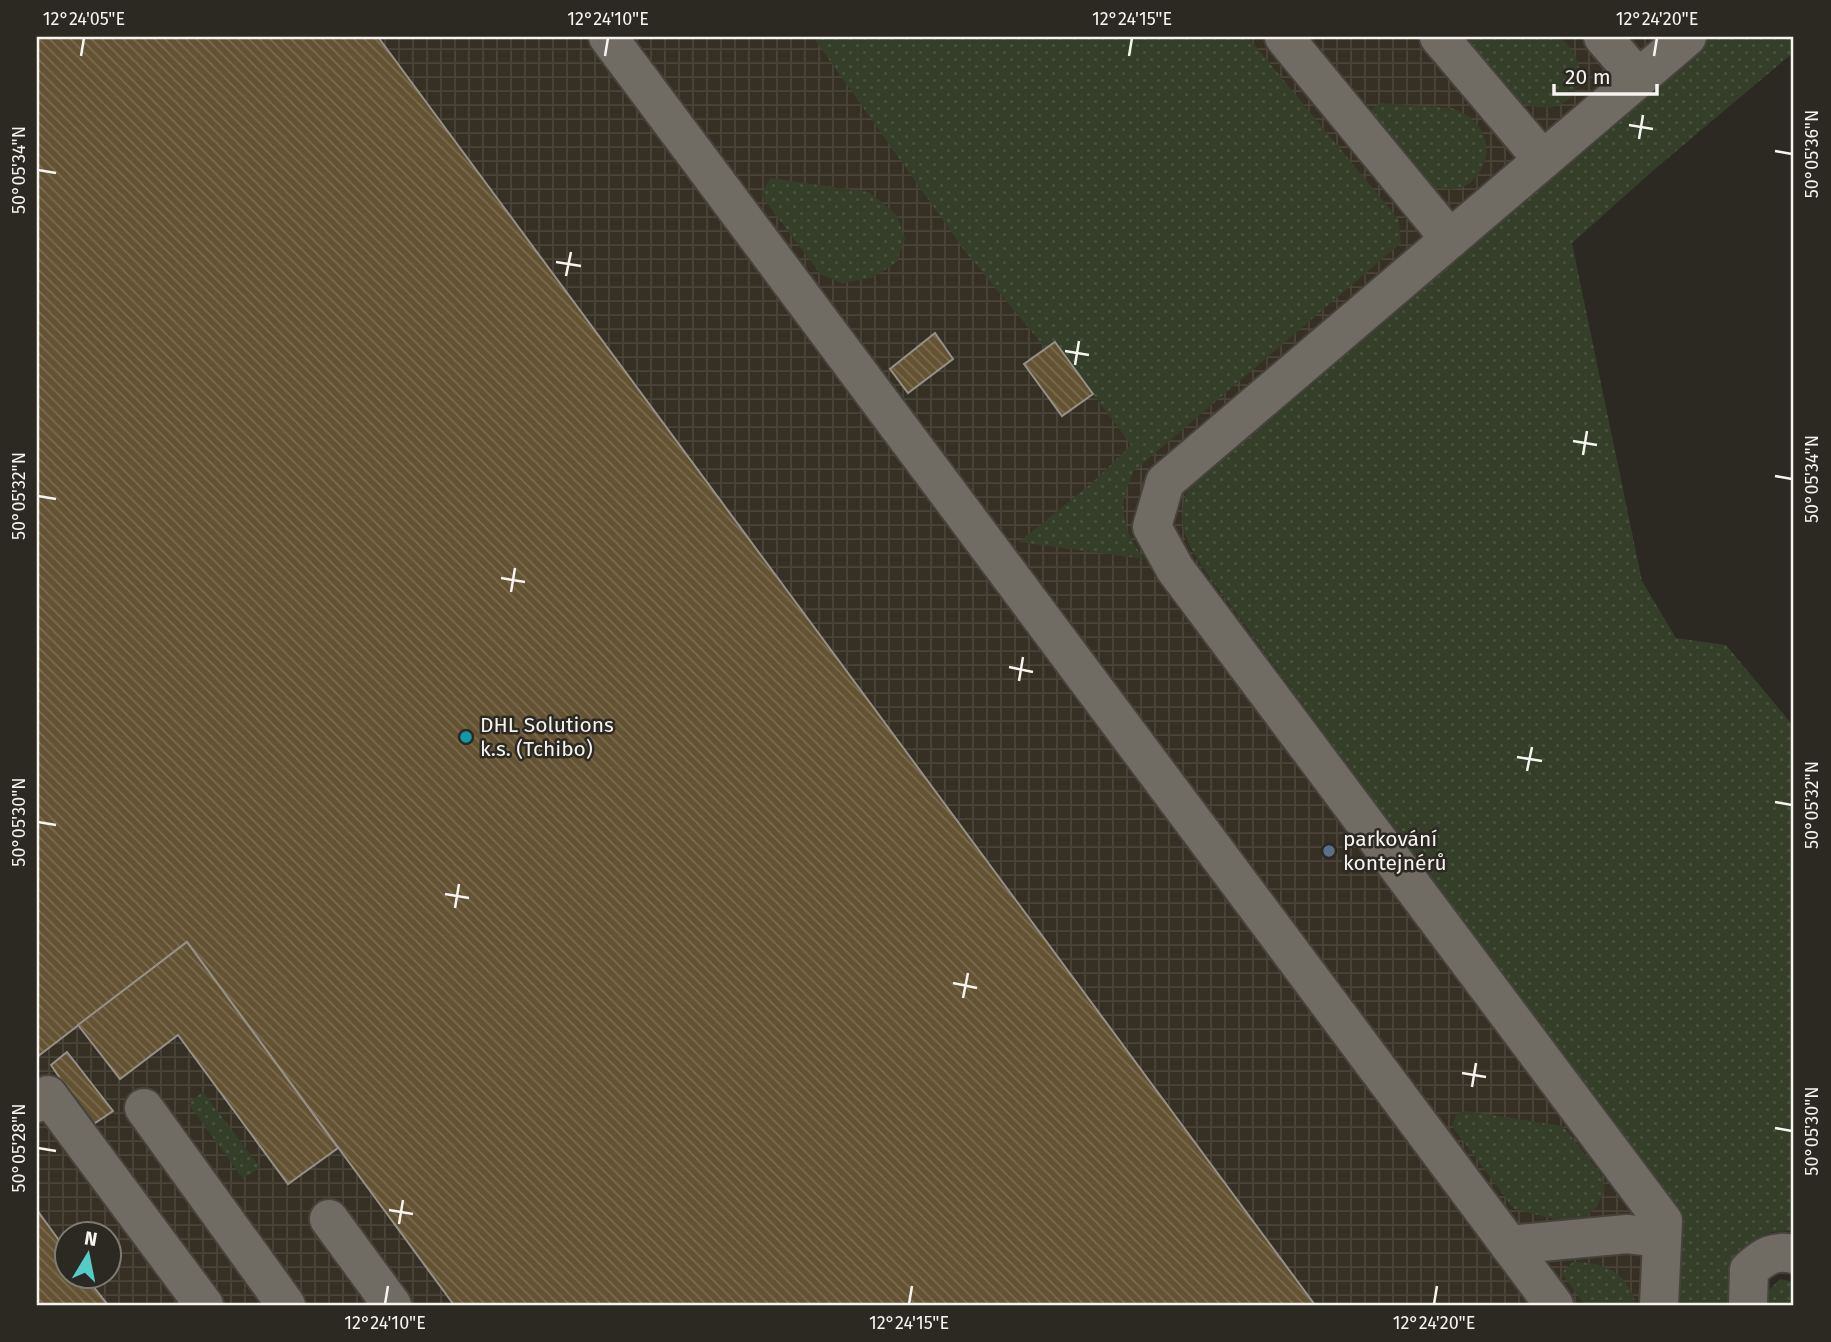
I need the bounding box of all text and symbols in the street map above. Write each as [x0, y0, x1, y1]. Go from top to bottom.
text: 12°24'05"E [43, 8, 125, 30]
text: 12°24'10"E [567, 8, 649, 30]
text: 12°24'15"E [1092, 8, 1172, 30]
text: 12°24'20"E [1616, 8, 1698, 30]
scale bar [1554, 52, 1658, 96]
text: 20 m [1565, 64, 1611, 90]
text: 50°05'36"N [1801, 110, 1823, 198]
text: 50°05'34"N [8, 126, 30, 214]
text: 50°05'34"N [1801, 435, 1823, 523]
text: 50°05'32"N [8, 452, 30, 540]
place label: DHL Solutions k.s. (Tchibo) [480, 712, 614, 762]
marker: DHL Solutions k.s. (Tchibo) [458, 729, 474, 745]
text: 50°05'32"N [1801, 761, 1823, 849]
text: 50°05'30"N [8, 777, 30, 867]
place label: parkování kontejnérů [1343, 826, 1447, 876]
marker: parkování kontejnérů [1321, 843, 1337, 859]
text: 50°05'30"N [1801, 1086, 1823, 1176]
text: 50°05'28"N [8, 1104, 30, 1192]
north arrow [52, 1220, 122, 1290]
text: N [83, 1226, 99, 1251]
text: 12°24'10"E [344, 1312, 426, 1334]
text: 12°24'15"E [869, 1312, 949, 1334]
text: 12°24'20"E [1393, 1312, 1475, 1334]

